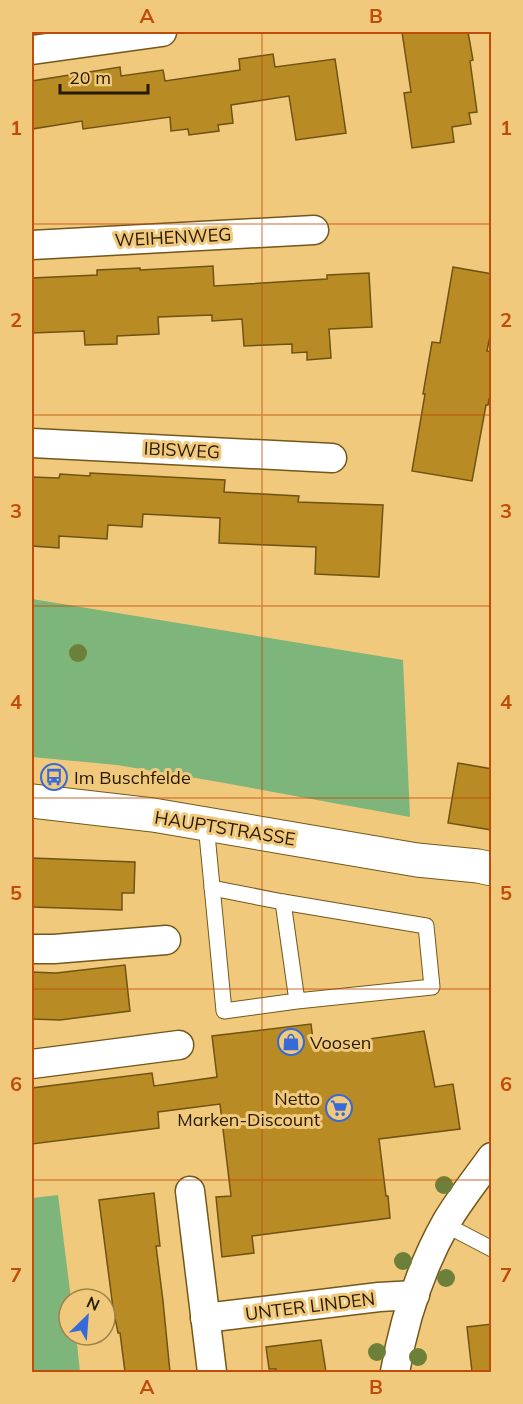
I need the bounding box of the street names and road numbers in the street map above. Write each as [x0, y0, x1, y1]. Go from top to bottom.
street label: WEIHENWEG [114, 222, 232, 252]
street label: IBISWEG [143, 437, 221, 463]
street label: HAUPTSTRASSE [153, 806, 297, 850]
street label: UNTER LINDEN [244, 1287, 376, 1325]

